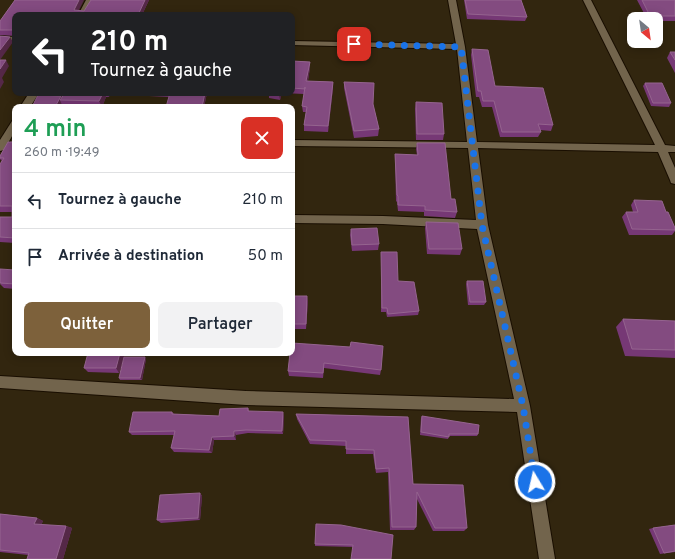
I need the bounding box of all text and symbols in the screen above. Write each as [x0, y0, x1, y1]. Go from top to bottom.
north arrow [627, 12, 663, 48]
map controls [627, 12, 663, 48]
text: 210 m [90, 25, 168, 61]
pin [337, 27, 371, 61]
icon: left [24, 28, 76, 80]
icon: arrive [343, 33, 365, 55]
text: Tournez à gauche [90, 60, 232, 83]
text: 4 min [24, 115, 86, 145]
button: close [241, 117, 283, 159]
text: 260 m · 19:49 [24, 145, 99, 161]
icon: left [24, 190, 46, 212]
text: Tournez à gauche [58, 191, 182, 210]
text: 210 m [242, 191, 283, 210]
icon: arrive [24, 246, 46, 268]
text: Arrivée à destination [58, 247, 204, 266]
text: 50 m [248, 247, 283, 266]
button: Quitter [24, 302, 150, 348]
button: Partager [158, 302, 283, 348]
position arrow [514, 461, 556, 503]

